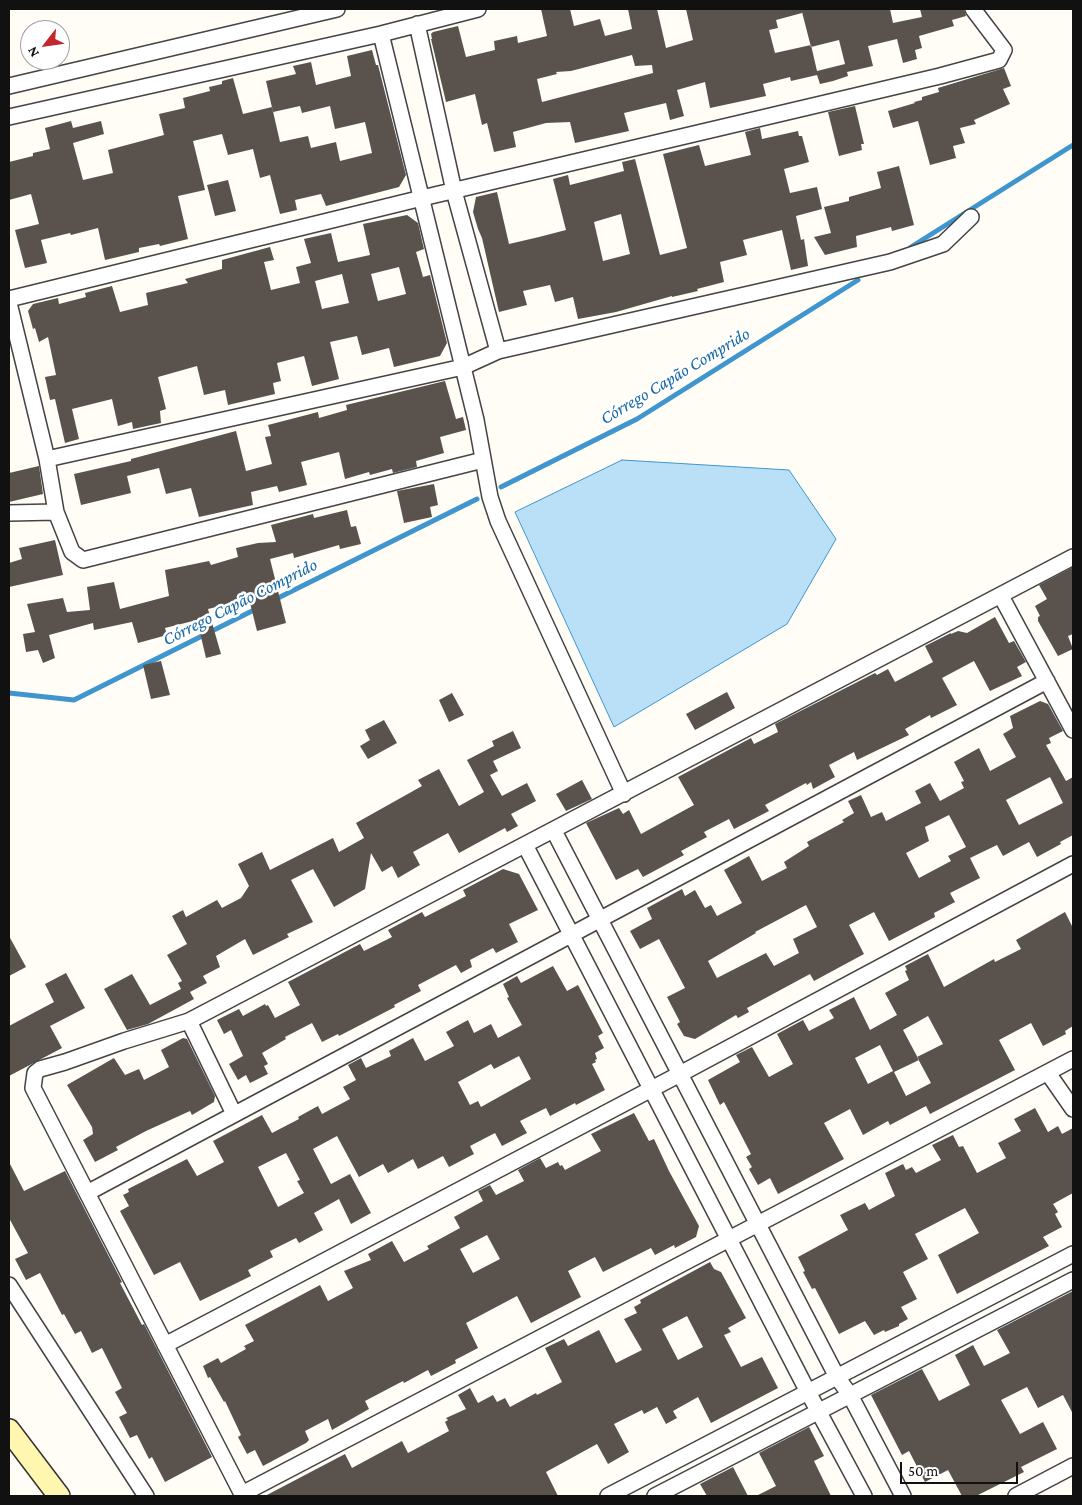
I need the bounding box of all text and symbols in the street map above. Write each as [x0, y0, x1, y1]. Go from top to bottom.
north arrow [20, 20, 70, 70]
text: N [24, 44, 42, 60]
water label: Córrego Capão Comprido [596, 323, 754, 429]
water label: Córrego Capão Comprido [159, 554, 321, 650]
scale bar [902, 1452, 1020, 1484]
text: 50 m [908, 1463, 938, 1479]

